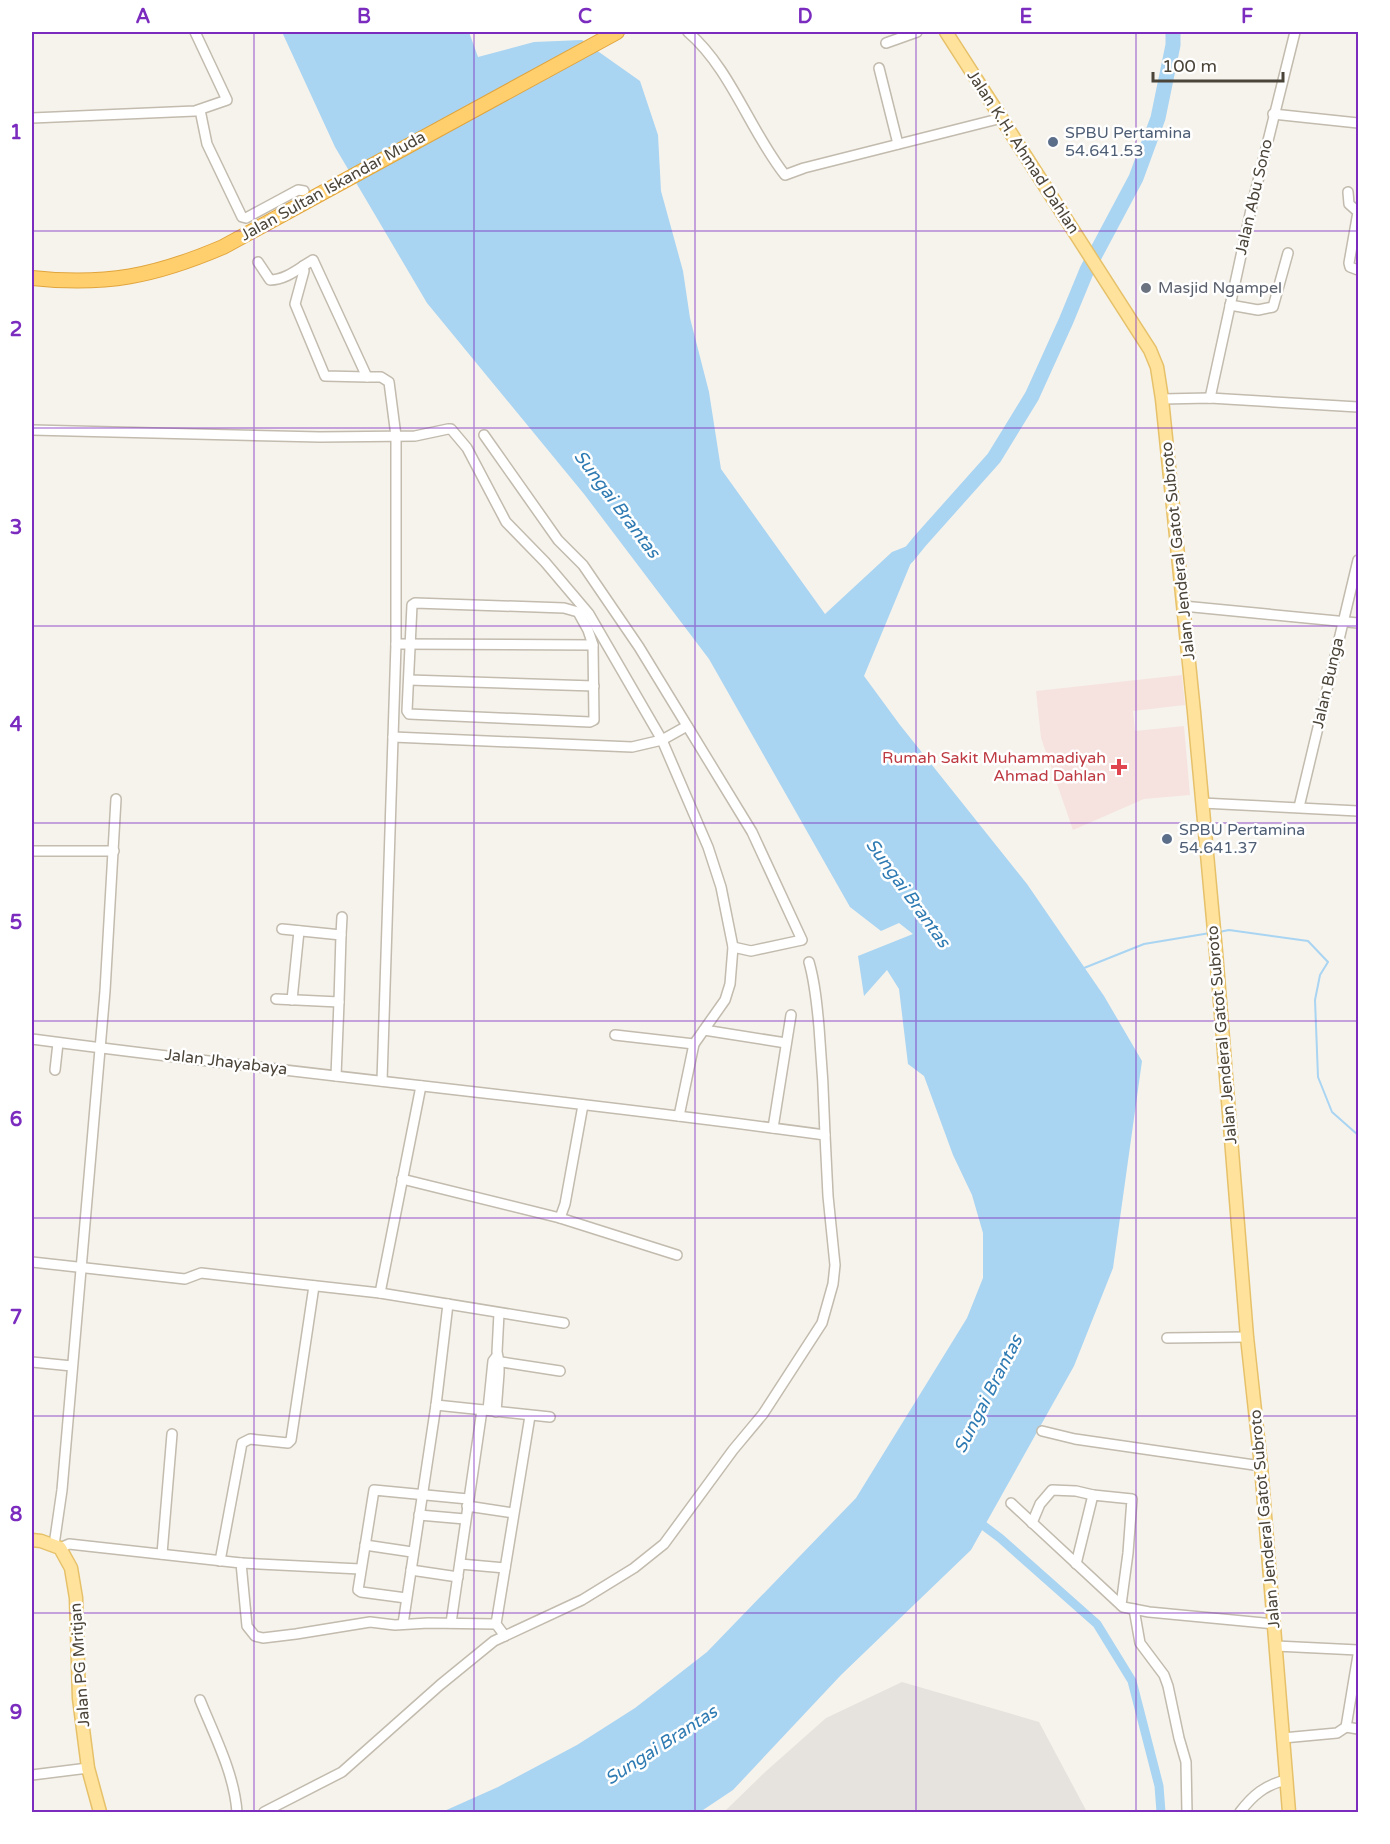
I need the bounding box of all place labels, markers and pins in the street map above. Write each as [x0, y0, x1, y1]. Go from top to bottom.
place label: SPBU Pertamina 54.641.53 [1065, 123, 1191, 161]
marker: SPBU Pertamina 54.641.53 [1046, 135, 1060, 149]
place label: Masjid Ngampel [1158, 278, 1282, 298]
marker: Masjid Ngampel [1139, 281, 1153, 295]
place label: Rumah Sakit Muhammadiyah Ahmad Dahlan [882, 748, 1106, 786]
marker: Rumah Sakit Muhammadiyah Ahmad Dahlan [1110, 758, 1128, 776]
place label: SPBU Pertamina 54.641.37 [1179, 820, 1305, 858]
marker: SPBU Pertamina 54.641.37 [1160, 832, 1174, 846]

